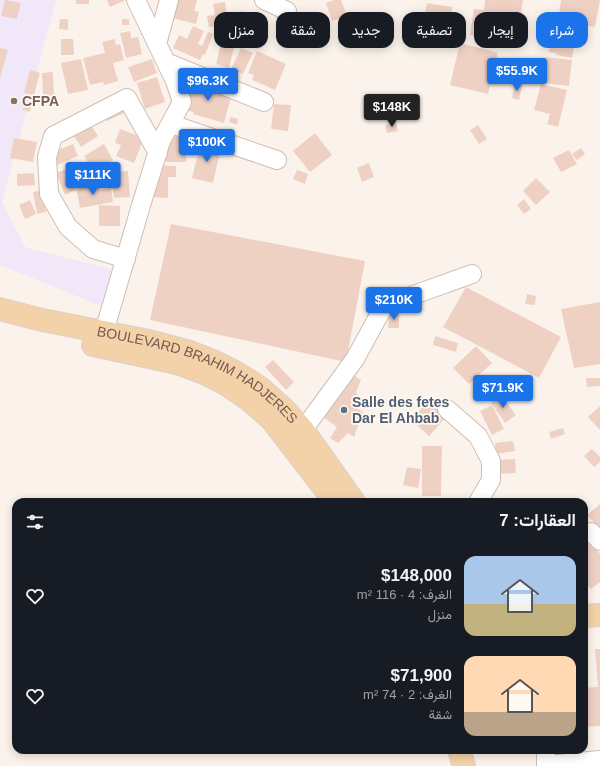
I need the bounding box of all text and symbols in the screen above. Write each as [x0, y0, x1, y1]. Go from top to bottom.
chip: منزل [214, 12, 268, 48]
chip: شقة [276, 12, 330, 48]
chip: جديد [338, 12, 394, 48]
chip: تصفية [402, 12, 466, 48]
chip: إيجار [474, 12, 528, 48]
chip: شراء [536, 12, 588, 48]
pin: $55.9K [484, 58, 550, 92]
text: $55.9K [496, 63, 538, 78]
pin: $96.3K [175, 68, 241, 102]
text: $96.3K [187, 73, 229, 88]
place label: CFPA [22, 93, 59, 109]
pin: $148K [364, 94, 420, 128]
marker: CFPA [9, 96, 19, 106]
text: $148K [373, 99, 411, 114]
pin: $100K [179, 129, 235, 163]
text: $100K [188, 134, 226, 149]
pin: $111K [65, 162, 121, 196]
text: $111K [75, 167, 111, 182]
pin: $210K [366, 287, 422, 321]
text: $210K [375, 292, 413, 307]
street label: BOULEVARD BRAHIM HADJERES [96, 323, 301, 427]
pin: $71.9K [470, 375, 536, 409]
text: $71.9K [482, 380, 524, 395]
place label: Salle des fetes Dar El Ahbab [352, 394, 449, 426]
marker: Salle des fetes Dar El Ahbab [339, 405, 349, 415]
icon: filters [24, 511, 46, 533]
text: العقارات: 7 [499, 511, 576, 530]
text: $148,000 [381, 566, 452, 585]
icon: home [496, 572, 544, 620]
icon: heart [24, 585, 46, 607]
text: الغرف: 4 · 116 m² [357, 587, 452, 602]
text: منزل [428, 607, 452, 622]
text: $71,900 [391, 666, 452, 685]
icon: home [496, 672, 544, 720]
icon: heart [24, 685, 46, 707]
text: الغرف: 2 · 74 m² [363, 687, 452, 702]
text: شقة [429, 707, 452, 722]

